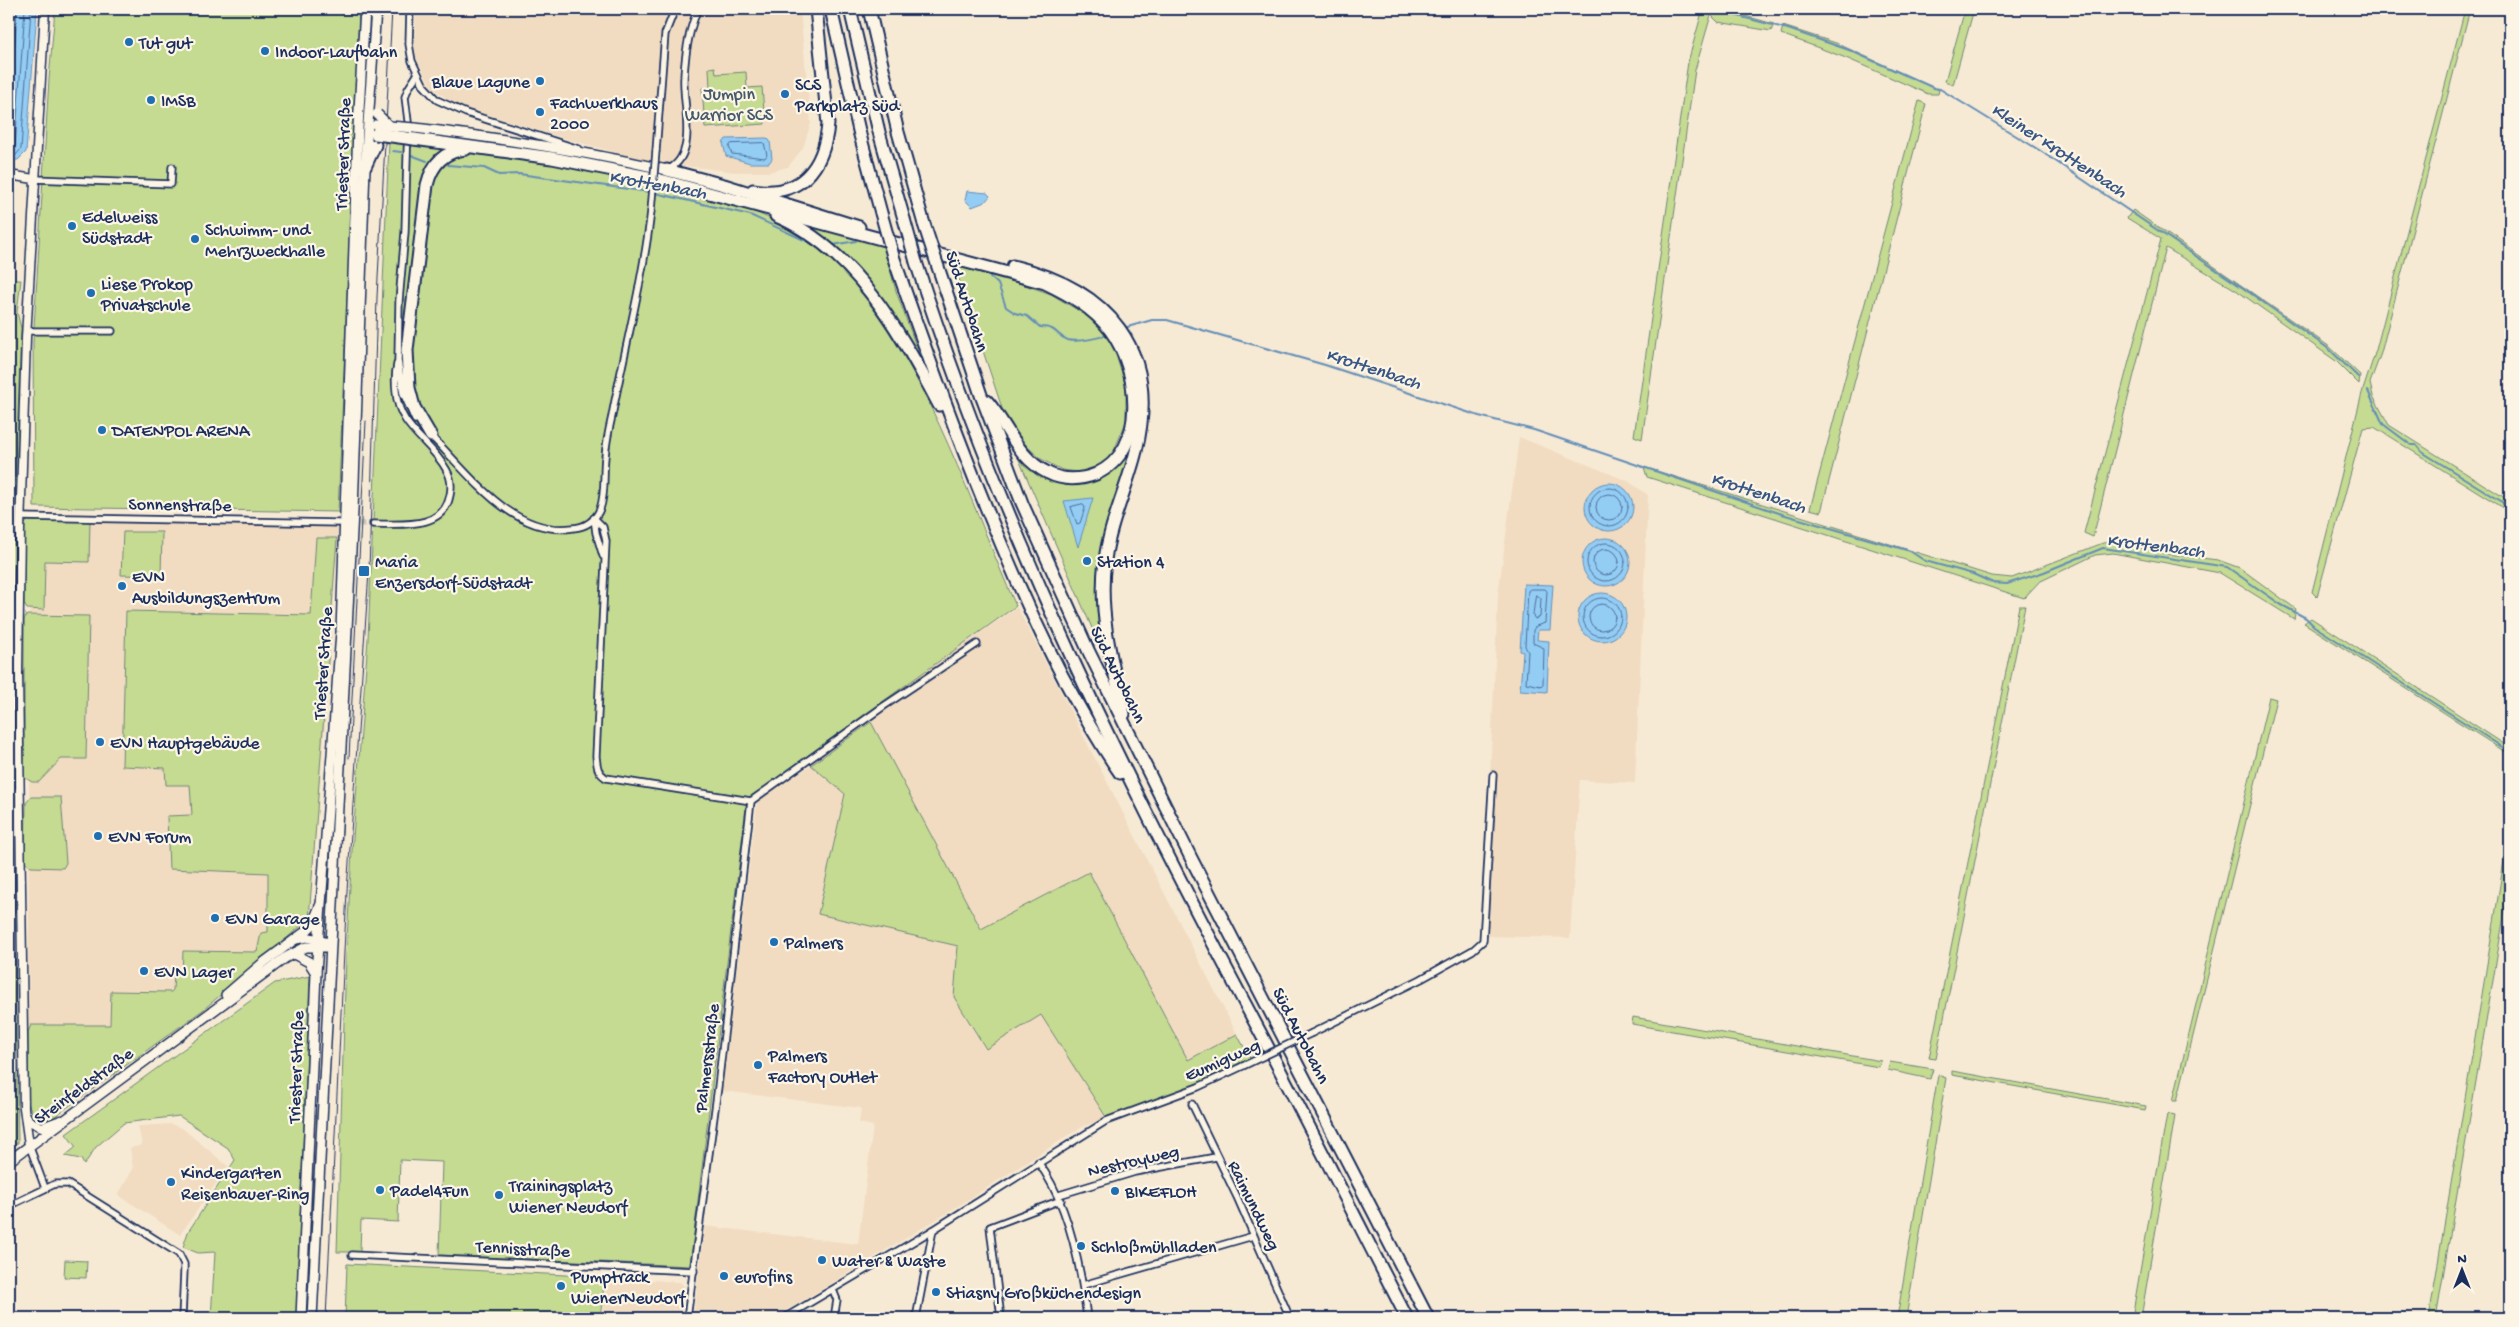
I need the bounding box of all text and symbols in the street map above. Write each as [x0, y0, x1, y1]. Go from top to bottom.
place label: Tut gut [138, 34, 194, 55]
marker: Tut gut [123, 36, 135, 48]
place label: Indoor-Laufbahn [275, 43, 398, 64]
marker: Indoor-Laufbahn [259, 45, 271, 57]
place label: Blaue Lagune [431, 73, 531, 94]
marker: Blaue Lagune [534, 75, 546, 87]
place label: SCS Parkplatz Süd [794, 76, 900, 118]
park label: Jumpin Warrior SCS [685, 85, 774, 127]
marker: SCS Parkplatz Süd [779, 88, 791, 100]
place label: IMSB [161, 92, 196, 113]
marker: IMSB [145, 94, 157, 106]
place label: Fachwerkhaus 2000 [549, 94, 659, 136]
street label: Triester Straße [332, 97, 357, 212]
water label: Kleiner Krottenbach [1986, 99, 2131, 205]
marker: Fachwerkhaus 2000 [534, 106, 546, 118]
water label: Krottenbach [607, 167, 709, 206]
place label: Edelweiss Südstadt [82, 208, 159, 250]
marker: Edelweiss Südstadt [66, 220, 78, 232]
place label: Schwimm- und Mehrzweckhalle [205, 221, 326, 263]
marker: Schwimm- und Mehrzweckhalle [189, 233, 201, 245]
street label: Süd Autobahn [939, 249, 992, 355]
place label: Liese Prokop Privatschule [100, 275, 193, 317]
marker: Liese Prokop Privatschule [85, 287, 97, 299]
water label: Krottenbach [1322, 344, 1424, 397]
place label: DATENPOL ARENA [111, 422, 251, 443]
marker: DATENPOL ARENA [96, 424, 108, 436]
water label: Krottenbach [1707, 468, 1809, 521]
street label: Sonnenstraße [128, 495, 232, 518]
water label: Krottenbach [2105, 530, 2207, 565]
place label: Maria Enzersdorf-Südstadt [375, 553, 533, 595]
place label: Station 4 [1097, 553, 1165, 574]
marker: Station 4 [1081, 555, 1093, 567]
marker: Maria Enzersdorf-Südstadt [357, 564, 371, 578]
place label: EVN Ausbildungszentrum [132, 568, 280, 610]
marker: EVN Ausbildungszentrum [116, 580, 128, 592]
street label: Triester Straße [310, 606, 339, 721]
street label: Süd Autobahn [1084, 623, 1149, 727]
place label: EVN Hauptgebäude [110, 734, 260, 755]
marker: EVN Hauptgebäude [94, 736, 106, 748]
place label: EVN Forum [108, 828, 192, 849]
marker: EVN Forum [92, 830, 104, 842]
place label: EVN Garage [225, 910, 320, 931]
marker: EVN Garage [209, 912, 221, 924]
place label: Palmers [783, 934, 844, 955]
marker: Palmers [768, 936, 780, 948]
place label: EVN Lager [154, 963, 235, 984]
marker: EVN Lager [138, 965, 150, 977]
street label: Süd Autobahn [1267, 985, 1333, 1088]
street label: Palmersstraße [691, 1002, 726, 1115]
street label: Triester Straße [285, 1010, 310, 1125]
street label: Eumigweg [1182, 1035, 1264, 1087]
street label: Steinfeldstraße [31, 1044, 139, 1130]
place label: Palmers Factory Outlet [767, 1047, 878, 1089]
marker: Palmers Factory Outlet [752, 1059, 764, 1071]
street label: Nestroyweg [1086, 1142, 1181, 1183]
street label: Raimundweg [1222, 1158, 1283, 1254]
place label: Kindergarten Reisenbauer-Ring [181, 1164, 309, 1206]
marker: Kindergarten Reisenbauer-Ring [165, 1176, 177, 1188]
place label: Trainingsplatz Wiener Neudorf [508, 1177, 629, 1219]
place label: Padel4Fun [389, 1182, 469, 1203]
place label: BIKEFLOH [1124, 1183, 1197, 1204]
marker: Padel4Fun [374, 1184, 386, 1196]
marker: BIKEFLOH [1109, 1185, 1121, 1197]
marker: Trainingsplatz Wiener Neudorf [493, 1189, 505, 1201]
street label: Tennisstraße [474, 1237, 571, 1263]
place label: Schloßmühlladen [1091, 1238, 1217, 1259]
marker: Schloßmühlladen [1075, 1240, 1087, 1252]
north arrow [2436, 1244, 2486, 1294]
text: N [2457, 1251, 2467, 1268]
place label: Water & Waste [832, 1252, 946, 1273]
marker: Water & Waste [816, 1254, 828, 1266]
place label: Pumptrack WienerNeudorf [570, 1268, 686, 1310]
place label: eurofins [734, 1268, 793, 1289]
marker: eurofins [718, 1270, 730, 1282]
marker: Pumptrack WienerNeudorf [555, 1280, 567, 1292]
place label: Stiasny Großküchendesign [946, 1284, 1142, 1305]
marker: Stiasny Großküchendesign [930, 1286, 942, 1298]

